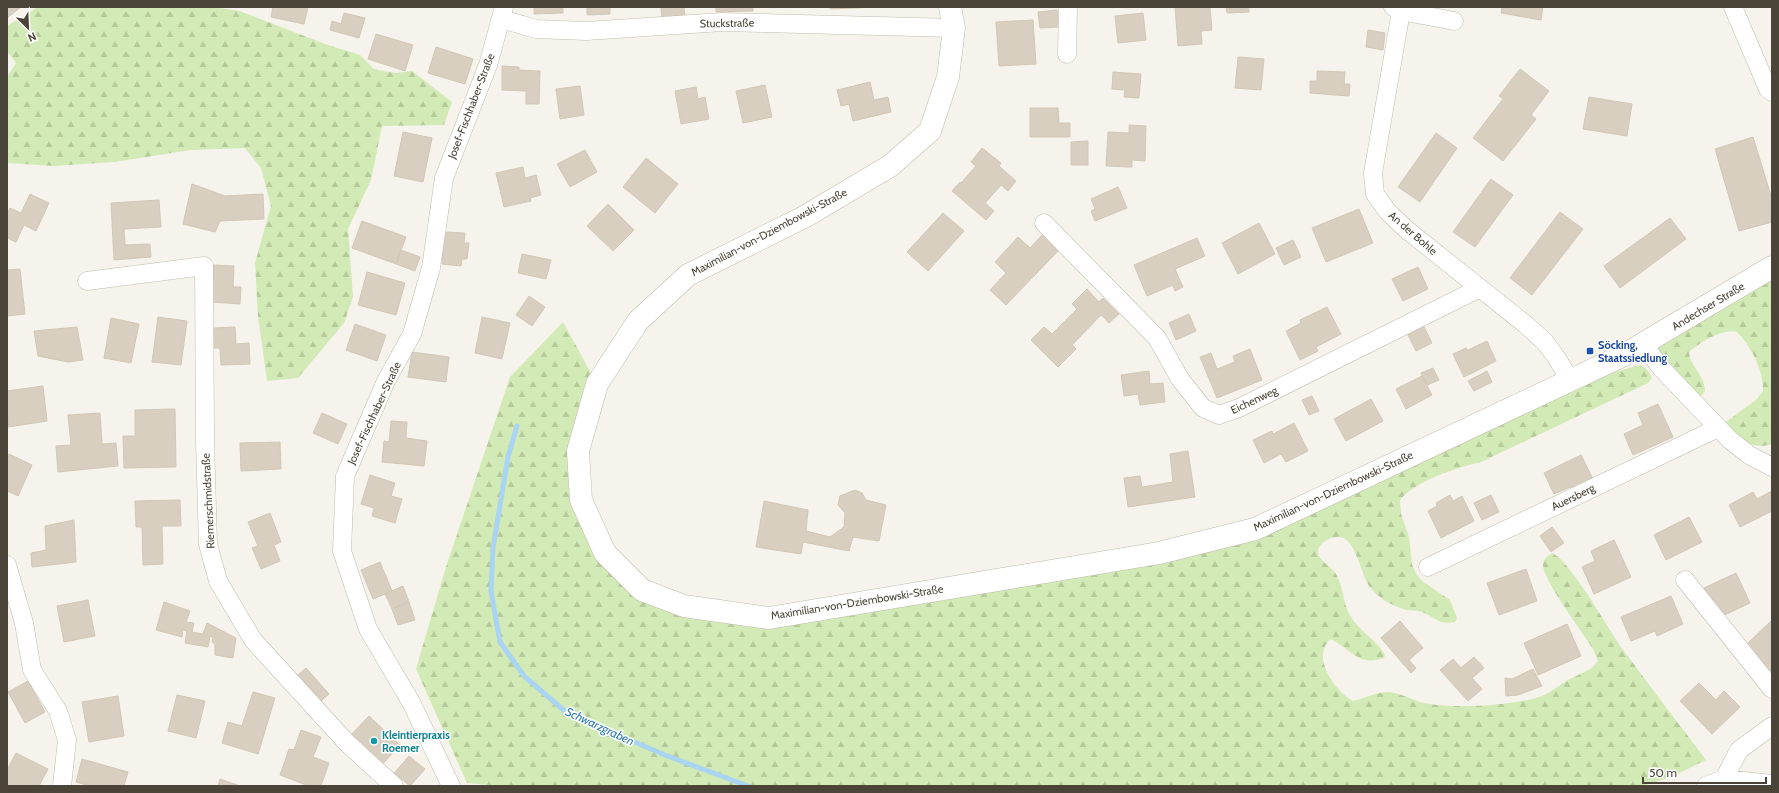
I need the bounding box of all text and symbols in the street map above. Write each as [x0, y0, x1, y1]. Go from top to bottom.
north arrow [8, 8, 48, 48]
street label: Stuckstraße [700, 16, 755, 30]
text: N [26, 29, 38, 45]
street label: Josef-Fischhaber-Straße [444, 51, 498, 162]
street label: Maximilian-von-Dziembowski-Straße [689, 185, 850, 279]
street label: An der Bohle [1386, 208, 1440, 258]
street label: Andechser Straße [1669, 279, 1747, 333]
place label: Söcking, Staatssiedlung [1598, 338, 1668, 365]
marker: Söcking, Staatssiedlung [1585, 346, 1595, 356]
street label: Josef-Fischhaber-Straße [344, 359, 404, 468]
street label: Eichenweg [1228, 383, 1280, 417]
street label: Maximilian-von-Dziembowski-Straße [1251, 448, 1415, 534]
street label: Riemerschmidstraße [198, 452, 217, 549]
street label: Auersberg [1549, 480, 1598, 514]
street label: Maximilian-von-Dziembowski-Straße [770, 581, 945, 623]
water label: Schwarzgraben [563, 704, 637, 748]
place label: Kleintierpraxis Roemer [382, 728, 450, 755]
marker: Kleintierpraxis Roemer [369, 736, 379, 746]
scale bar [1643, 759, 1766, 785]
text: 50 m [1649, 765, 1677, 780]

